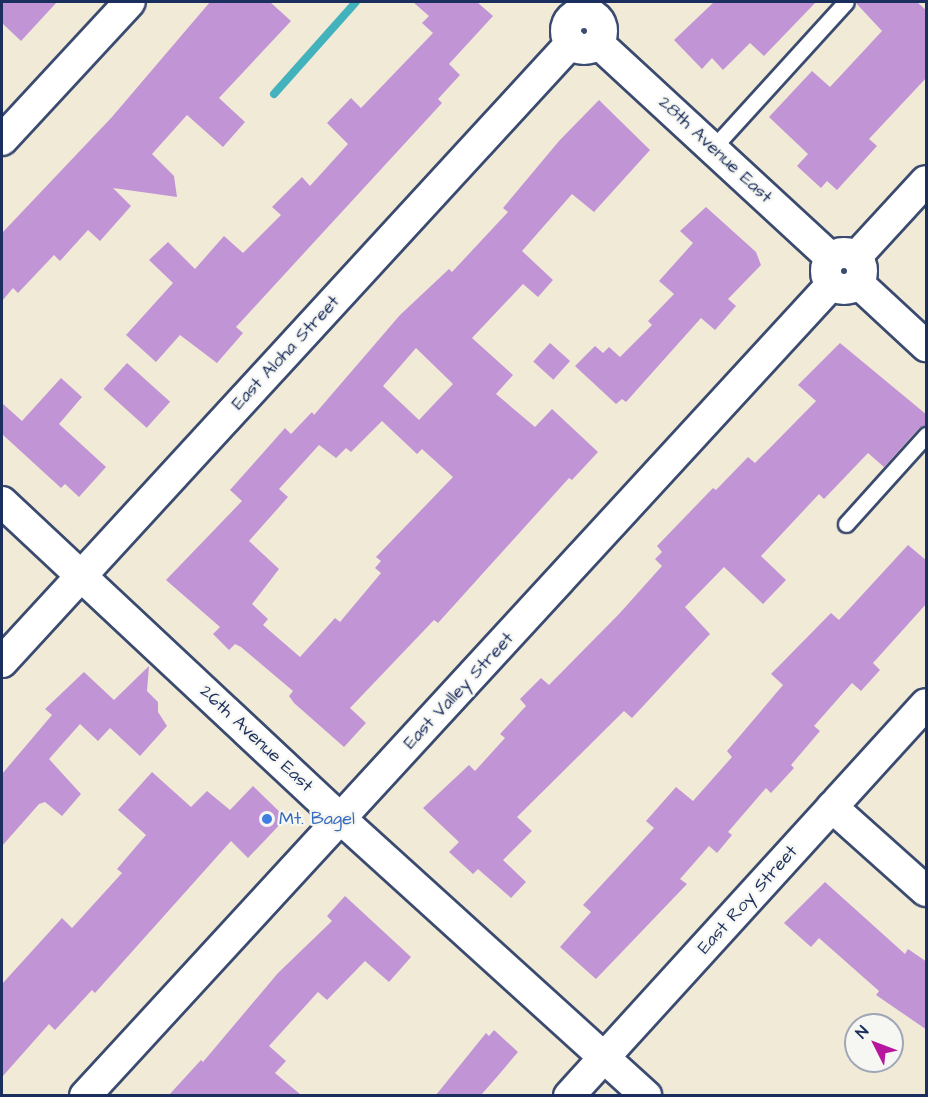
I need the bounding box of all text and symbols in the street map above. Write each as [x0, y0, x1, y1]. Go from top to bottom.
street label: 28th Avenue East [654, 92, 776, 208]
street label: East Aloha Street [227, 291, 345, 415]
street label: East Valley Street [399, 628, 519, 754]
street label: 26th Avenue East [195, 681, 317, 797]
place label: Mt. Bagel [279, 808, 355, 830]
marker: Mt. Bagel [260, 812, 274, 826]
street label: East Roy Street [694, 841, 802, 959]
north arrow [844, 1013, 904, 1073]
text: N [851, 1021, 874, 1043]

